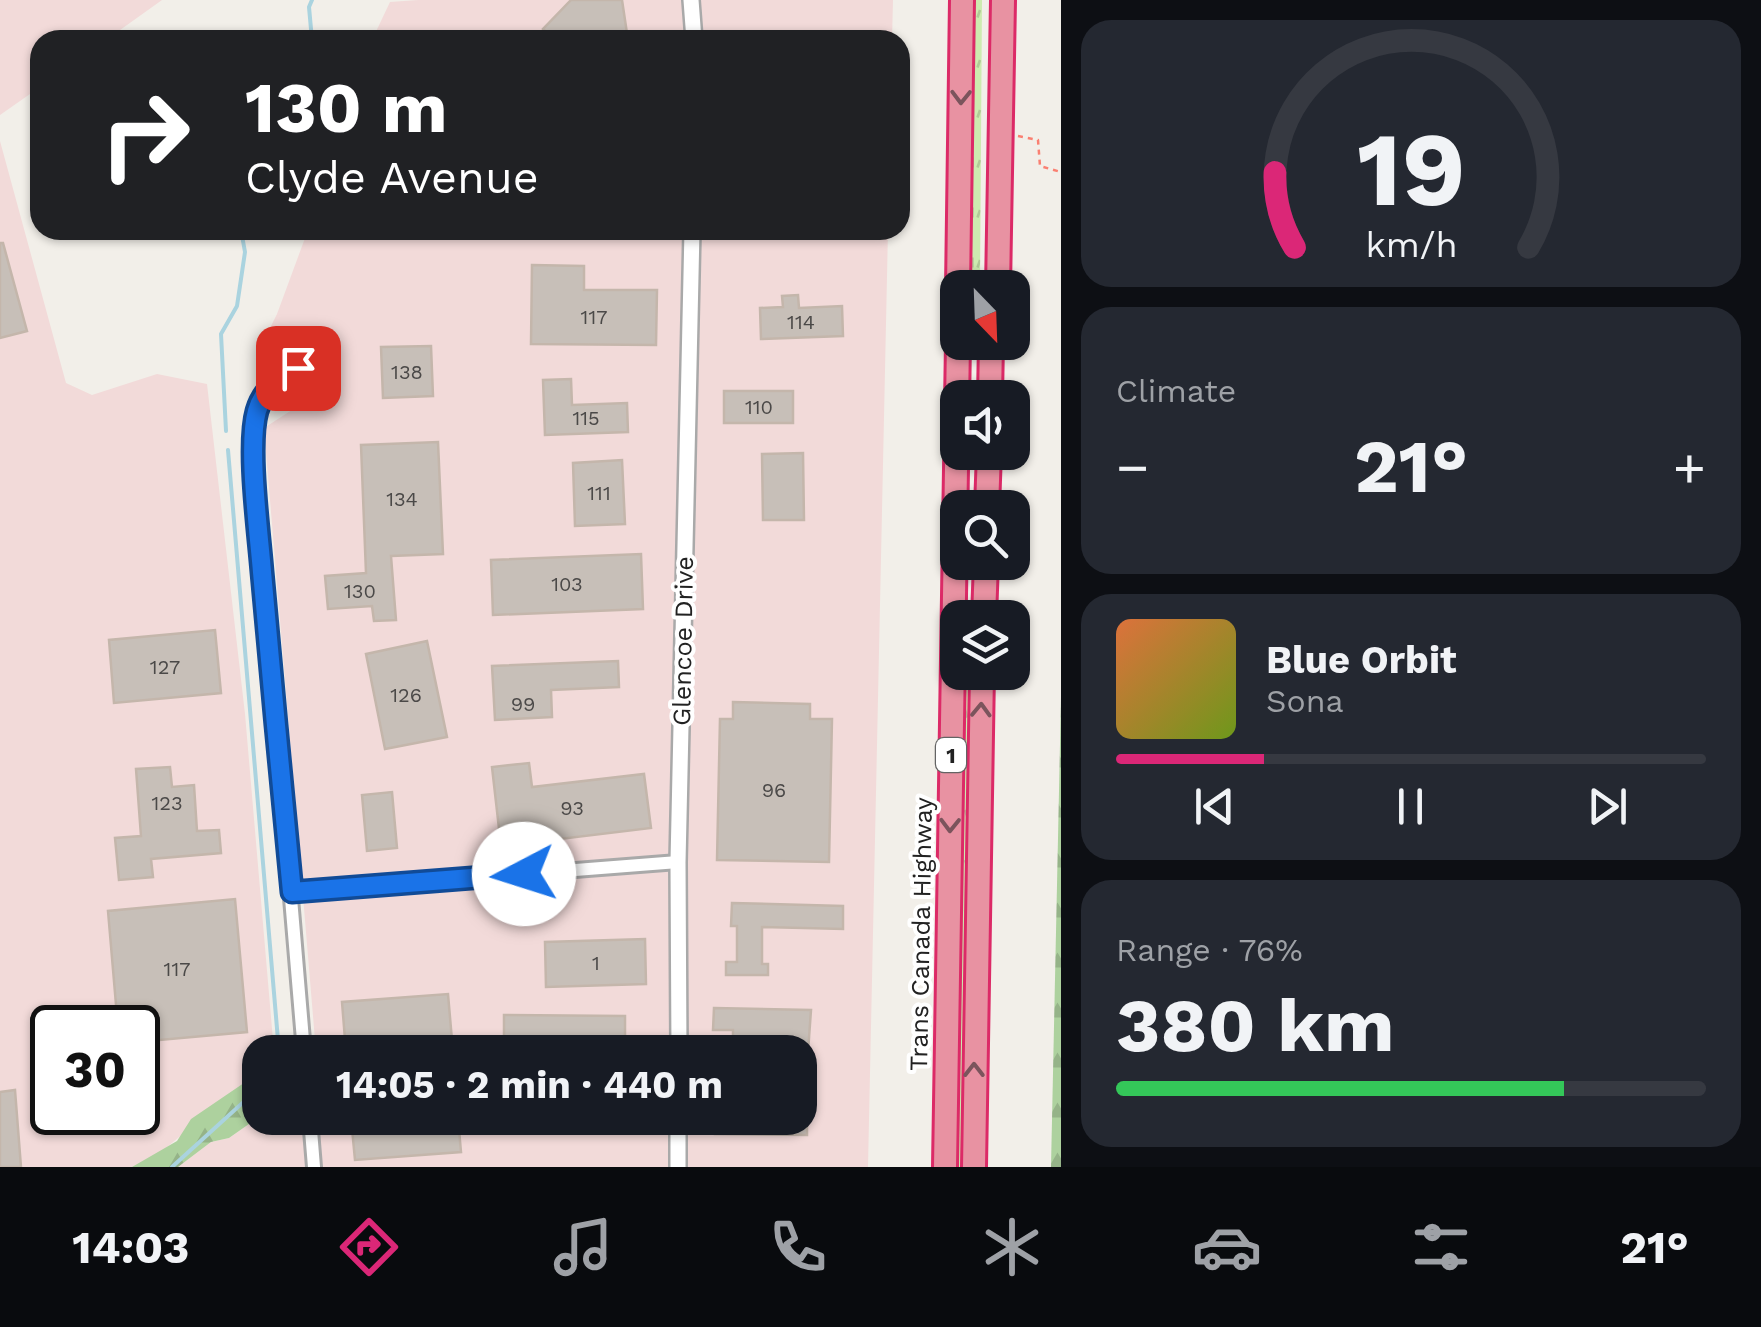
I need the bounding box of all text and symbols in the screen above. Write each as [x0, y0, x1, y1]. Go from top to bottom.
text: 130 m [245, 67, 448, 149]
icon: right [80, 70, 210, 200]
one-way arrow [950, 90, 972, 106]
text: 19 [1357, 108, 1465, 230]
text: Clyde Avenue [245, 151, 539, 204]
text: km/h [1365, 224, 1457, 266]
north arrow [940, 270, 1030, 360]
map controls [940, 270, 1030, 690]
house number: 117 [581, 305, 607, 329]
house number: 114 [787, 310, 815, 334]
pin [256, 326, 341, 411]
icon: arrive [271, 341, 326, 396]
house number: 138 [391, 360, 423, 384]
text: Climate [1116, 372, 1236, 410]
button: sound [940, 380, 1030, 470]
house number: 110 [745, 395, 773, 419]
house number: 115 [572, 406, 600, 430]
text: 21° [1354, 422, 1468, 510]
text: − [1116, 435, 1149, 499]
text: + [1673, 435, 1706, 499]
house number: 111 [587, 481, 611, 505]
house number: 134 [386, 487, 418, 511]
button: search [940, 490, 1030, 580]
street label: Glencoe Drive [667, 556, 699, 726]
house number: 103 [551, 572, 583, 596]
house number: 130 [344, 579, 376, 603]
button: layers [940, 600, 1030, 690]
text: Blue Orbit [1266, 638, 1457, 682]
house number: 127 [150, 655, 180, 679]
text: Sona [1266, 682, 1344, 720]
house number: 126 [390, 683, 422, 707]
house number: 99 [511, 692, 535, 716]
one-way arrow [971, 701, 992, 717]
road number: 1 [936, 738, 966, 772]
house number: 96 [762, 778, 786, 802]
icon: previous [1187, 779, 1242, 834]
icon: pause [1383, 779, 1438, 834]
icon: next [1580, 779, 1635, 834]
house number: 123 [151, 791, 183, 815]
house number: 93 [560, 796, 584, 820]
street label: Trans Canada Highway [904, 797, 938, 1071]
one-way arrow [940, 817, 961, 833]
position arrow [472, 822, 576, 926]
text: Range · 76% [1116, 931, 1303, 969]
house number: 1 [592, 951, 600, 975]
house number: 117 [164, 957, 190, 981]
text: 380 km [1116, 981, 1394, 1069]
speed limit sign: 30 [30, 1005, 160, 1135]
one-way arrow [963, 1061, 985, 1076]
text: 14:05 · 2 min · 440 m [336, 1063, 723, 1107]
icon: directions [334, 1212, 404, 1282]
icon: music [548, 1212, 618, 1282]
icon: phone [763, 1212, 833, 1282]
icon: climate [977, 1212, 1047, 1282]
icon: car [1192, 1212, 1262, 1282]
icon: filters [1406, 1212, 1476, 1282]
text: 14:03 [72, 1221, 190, 1274]
text: 21° [1620, 1221, 1689, 1274]

